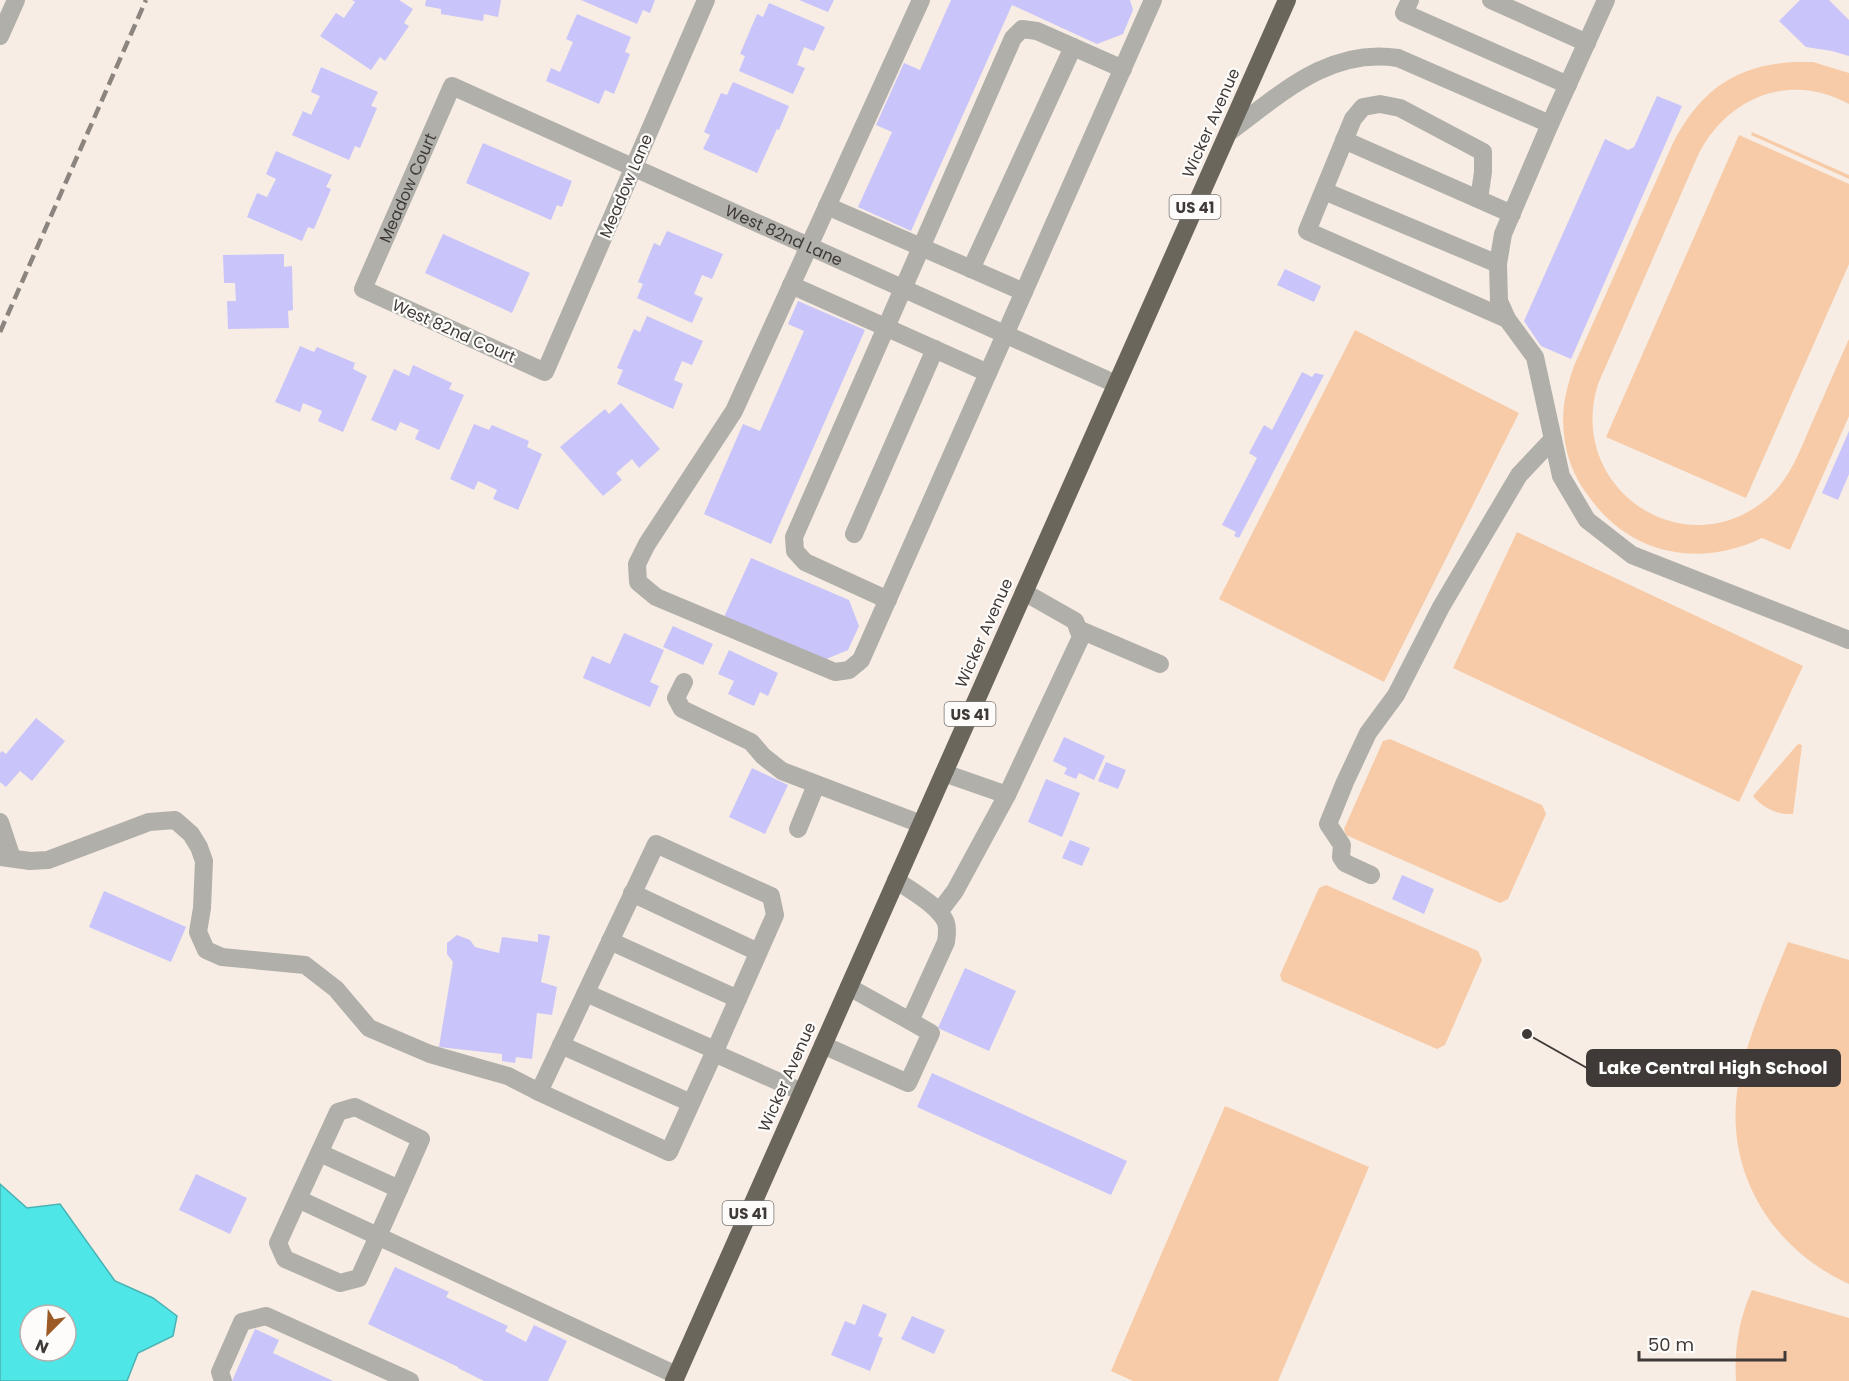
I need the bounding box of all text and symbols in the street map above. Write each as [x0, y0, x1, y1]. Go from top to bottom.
street label: Wicker Avenue [1177, 64, 1245, 181]
street label: Meadow Court [373, 129, 442, 246]
street label: Meadow Lane [594, 130, 658, 242]
road number: US 41 [1170, 195, 1220, 219]
street label: West 82nd Lane [722, 199, 847, 271]
street label: West 82nd Court [388, 293, 520, 369]
street label: Wicker Avenue [950, 574, 1018, 691]
road number: US 41 [944, 702, 996, 726]
street label: Wicker Avenue [753, 1018, 821, 1135]
callout: Lake Central High School [1587, 1050, 1840, 1086]
text: Lake Central High School [1598, 1055, 1828, 1080]
road number: US 41 [722, 1201, 774, 1225]
north arrow [18, 1303, 78, 1363]
scale bar [1639, 1324, 1784, 1362]
text: 50 m [1648, 1332, 1694, 1357]
text: N [32, 1333, 52, 1359]

